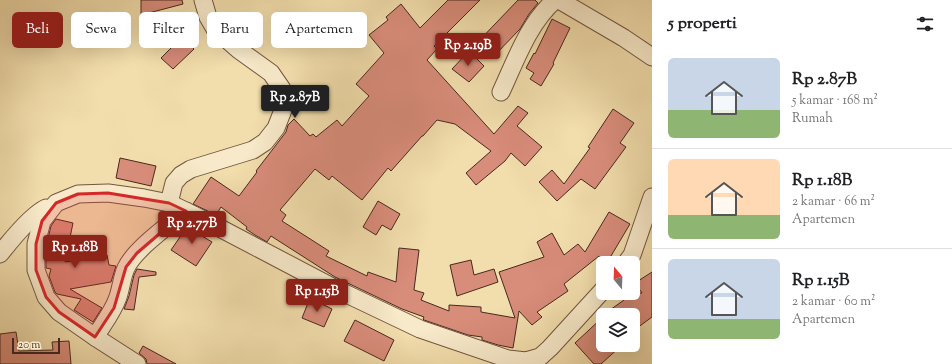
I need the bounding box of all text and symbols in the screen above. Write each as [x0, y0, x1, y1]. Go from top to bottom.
chip: Beli [12, 12, 63, 48]
chip: Sewa [71, 12, 131, 48]
chip: Filter [139, 12, 199, 48]
chip: Baru [207, 12, 263, 48]
chip: Apartemen [271, 12, 367, 48]
text: 5 properti [668, 12, 737, 36]
icon: filters [914, 13, 936, 35]
pin: Rp 2.19B [427, 33, 509, 67]
text: Rp 2.19B [444, 37, 492, 55]
text: Rp 2.87B [792, 68, 857, 92]
icon: home [700, 74, 748, 122]
pin: Rp 2.87B [254, 85, 336, 119]
text: Rp 2.87B [270, 89, 320, 107]
text: 5 kamar · 168 m² [792, 92, 878, 110]
text: Rumah [792, 110, 833, 128]
text: Rp 1.18B [792, 169, 852, 193]
icon: home [700, 175, 748, 223]
text: 2 kamar · 66 m² [792, 193, 875, 211]
pin: Rp 2.77B [151, 211, 233, 245]
text: Apartemen [792, 211, 855, 229]
text: Rp 2.77B [167, 215, 217, 233]
pin: Rp 1.18B [34, 235, 116, 269]
text: Rp 1.18B [52, 239, 98, 257]
north arrow [596, 256, 640, 300]
map controls [596, 256, 640, 352]
text: Rp 1.15B [792, 269, 849, 293]
icon: home [700, 275, 748, 323]
pin: Rp 1.15B [276, 279, 358, 313]
text: Rp 1.15B [295, 283, 339, 301]
text: 2 kamar · 60 m² [792, 293, 875, 311]
button: layers [596, 308, 640, 352]
text: Apartemen [792, 311, 855, 329]
scale bar [12, 336, 60, 355]
text: 20 m [18, 337, 40, 353]

